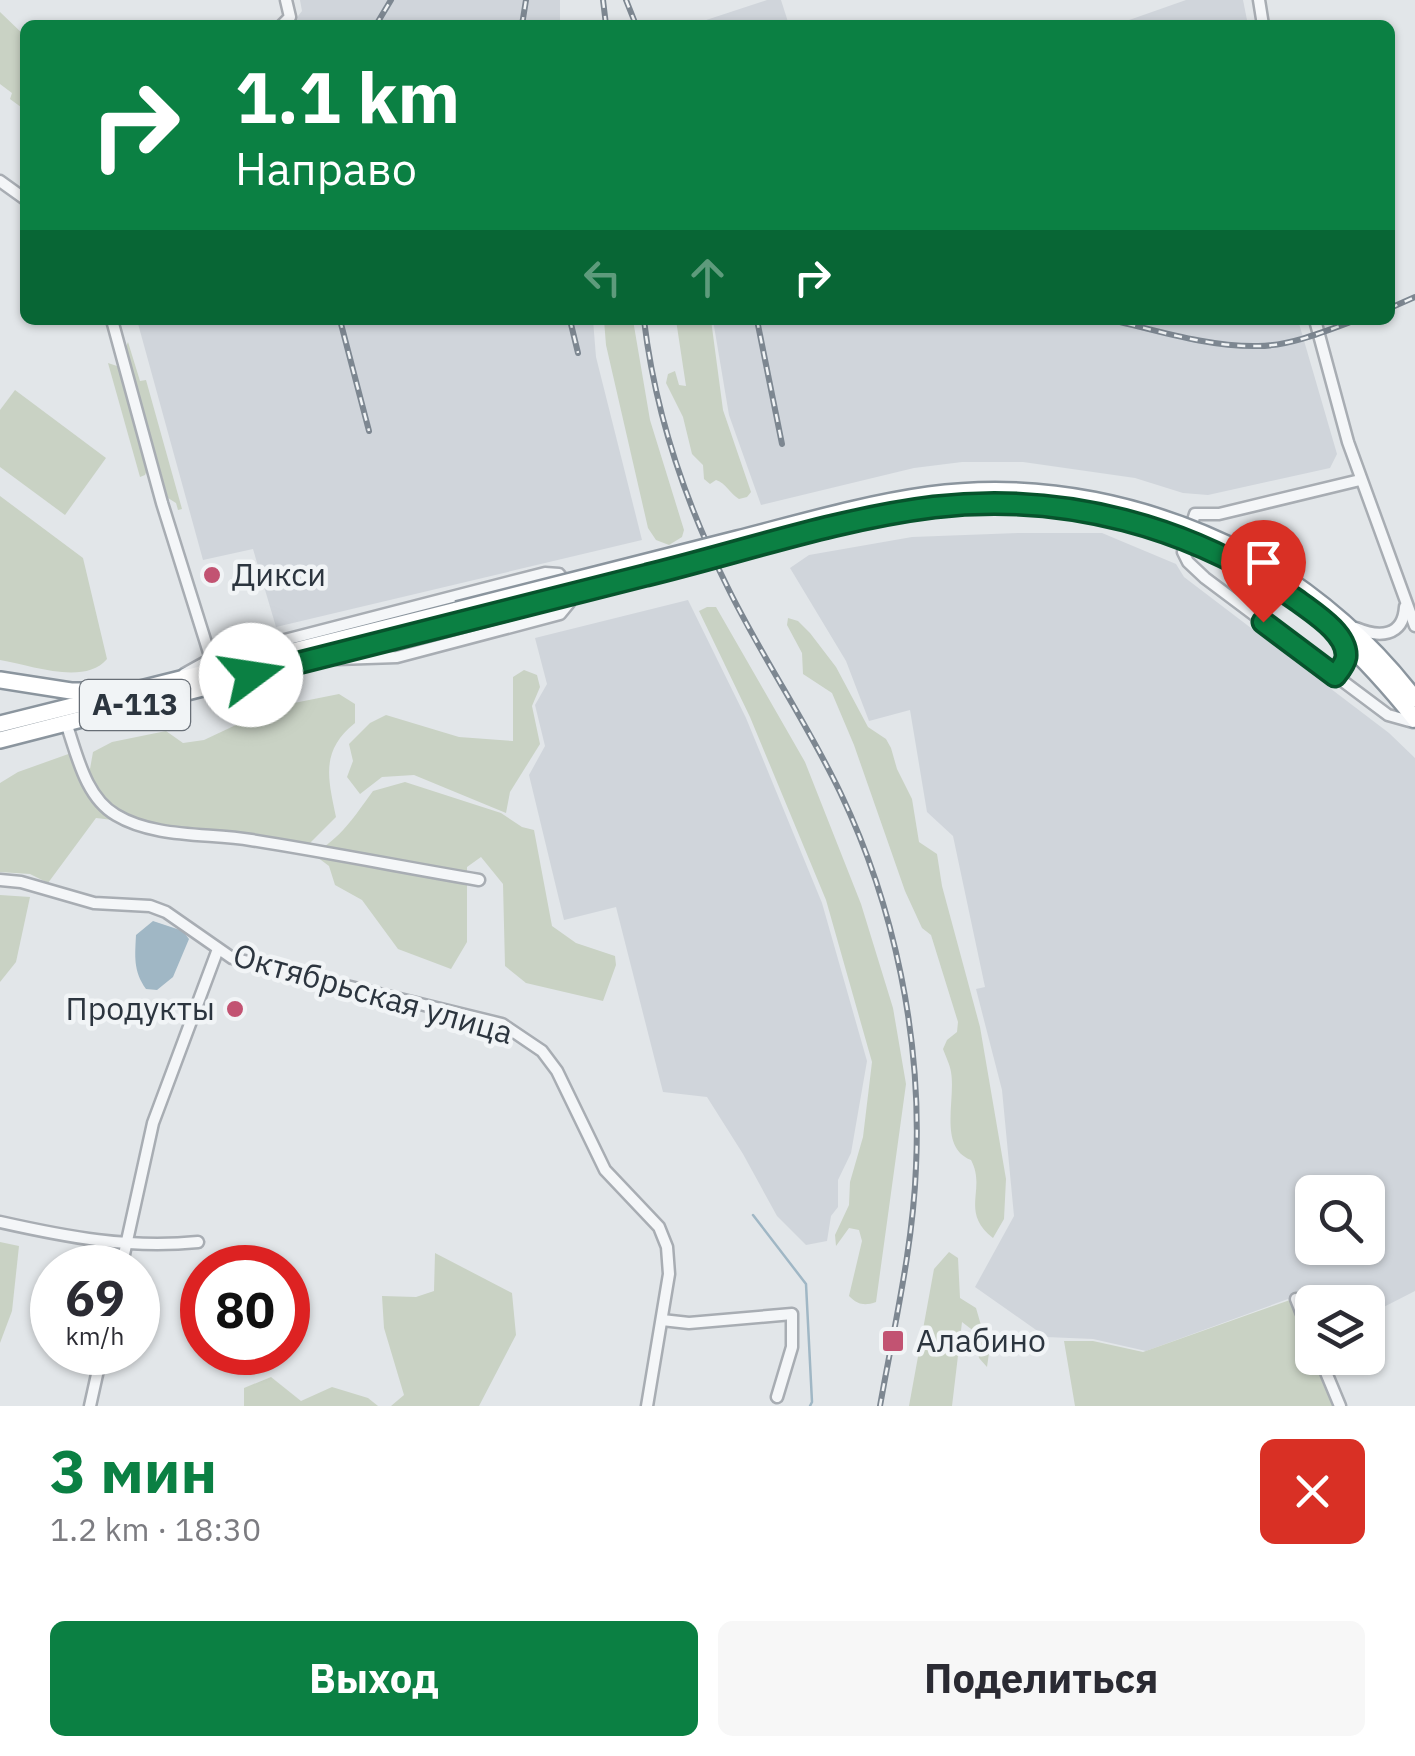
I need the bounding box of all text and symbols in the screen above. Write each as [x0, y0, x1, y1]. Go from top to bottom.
text: 1.1 km [235, 51, 460, 142]
icon: right [70, 60, 200, 190]
text: Направо [235, 139, 417, 197]
icon: left [575, 250, 630, 305]
icon: ahead [680, 250, 735, 305]
icon: right [785, 250, 840, 305]
pin [1221, 520, 1306, 623]
icon: arrive [1236, 535, 1291, 590]
place label: Дикси [232, 553, 326, 595]
marker: Дикси [201, 564, 223, 586]
position arrow [199, 623, 303, 727]
road number: А-113 [80, 680, 190, 730]
street label: Октябрьская улица [228, 933, 518, 1053]
place label: Продукты [66, 987, 215, 1029]
marker: Продукты [224, 998, 246, 1020]
map controls [1295, 1175, 1385, 1375]
button: search [1295, 1175, 1385, 1265]
speed limit sign: 80 [180, 1245, 310, 1375]
text: 69 [65, 1265, 125, 1330]
button: layers [1295, 1285, 1385, 1375]
text: km/h [66, 1319, 124, 1352]
place label: Алабино [916, 1319, 1046, 1361]
marker: Алабино [880, 1328, 906, 1354]
text: 3 мин [50, 1431, 217, 1510]
button: close [1260, 1439, 1365, 1544]
text: 1.2 km · 18:30 [50, 1508, 261, 1550]
button: Выход [50, 1621, 698, 1736]
button: Поделиться [718, 1621, 1365, 1736]

